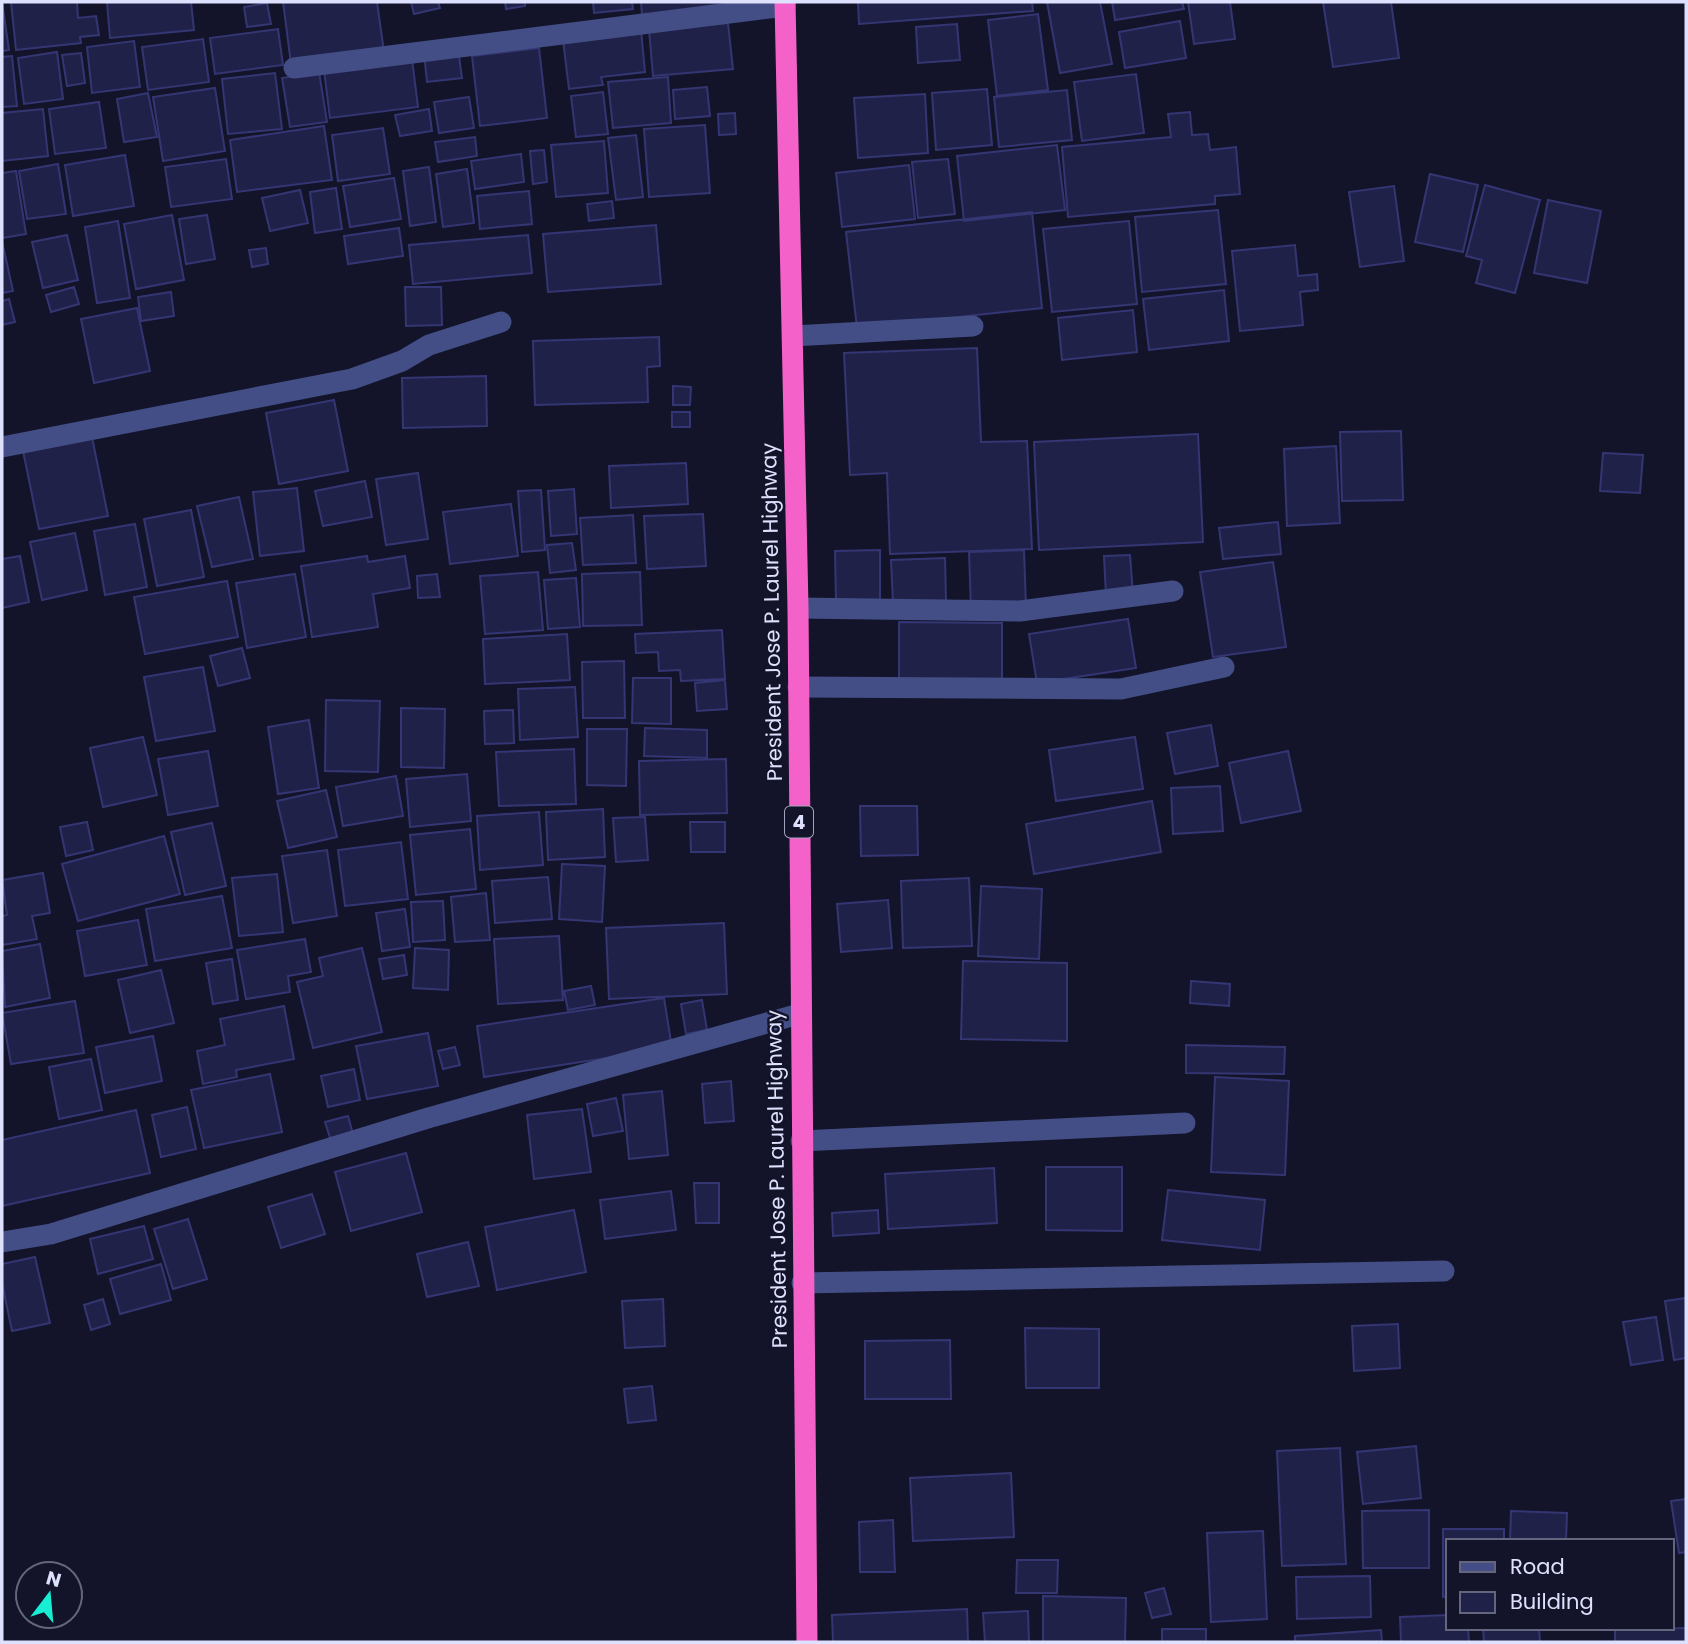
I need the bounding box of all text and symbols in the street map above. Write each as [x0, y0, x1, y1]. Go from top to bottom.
street label: President Jose P. Laurel Highway [754, 442, 789, 781]
road number: 4 [785, 806, 813, 838]
street label: President Jose P. Laurel Highway [759, 1009, 794, 1348]
legend [1446, 1539, 1674, 1630]
text: Road [1510, 1552, 1565, 1581]
north arrow [14, 1560, 84, 1630]
text: N [43, 1564, 64, 1594]
text: Building [1510, 1587, 1594, 1616]

